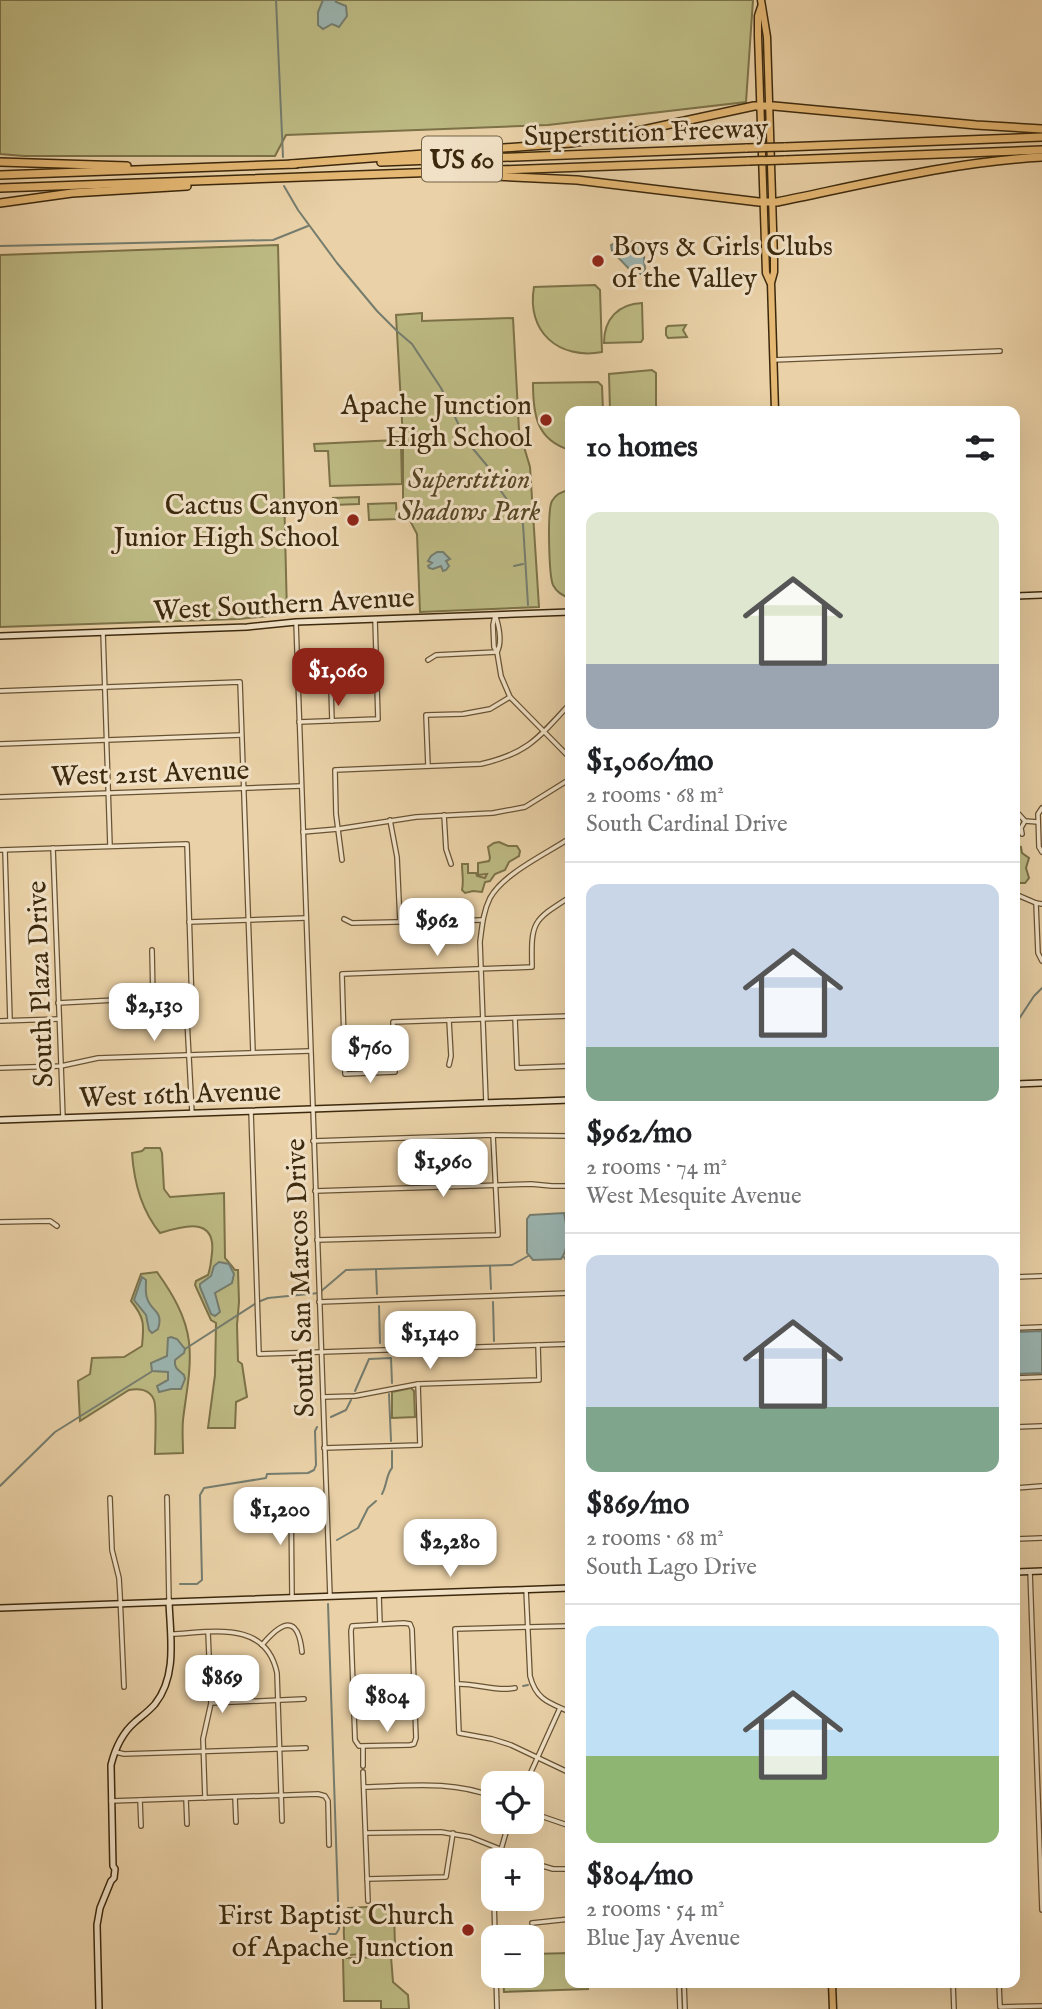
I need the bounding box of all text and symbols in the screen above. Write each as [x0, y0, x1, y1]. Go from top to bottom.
street label: Superstition Freeway [523, 112, 769, 155]
road number: US 60 [422, 136, 502, 182]
place label: Boys & Girls Clubs of the Valley [612, 230, 833, 297]
marker: Boys & Girls Clubs of the Valley [590, 253, 606, 269]
place label: Apache Junction High School [340, 389, 532, 456]
marker: Apache Junction High School [538, 412, 554, 428]
text: 10 homes [586, 429, 698, 467]
icon: filters [961, 429, 999, 467]
park label: Superstition Shadows Park [397, 463, 541, 530]
place label: Cactus Canyon Junior High School [110, 489, 339, 556]
marker: Cactus Canyon Junior High School [345, 512, 361, 528]
icon: home [730, 558, 856, 684]
street label: West Southern Avenue [153, 581, 416, 630]
pin: $1,060 [281, 648, 395, 708]
text: $1,060 [308, 656, 368, 685]
text: $1,060/mo [586, 743, 713, 781]
street label: West 21st Avenue [50, 754, 250, 795]
text: 2 rooms · 68 m² [586, 781, 724, 810]
text: South Cardinal Drive [586, 810, 788, 839]
street label: South Plaza Drive [20, 880, 63, 1088]
pin: $962 [396, 898, 478, 958]
text: $962 [415, 906, 459, 935]
icon: home [730, 930, 856, 1056]
pin: $2,130 [97, 984, 211, 1043]
text: $2,130 [125, 991, 183, 1020]
pin: $760 [329, 1026, 411, 1085]
text: $760 [348, 1033, 392, 1062]
street label: West 16th Avenue [78, 1074, 282, 1117]
text: $962/mo [586, 1115, 692, 1153]
street label: South San Marcos Drive [279, 1138, 324, 1418]
pin: $1,960 [386, 1140, 500, 1199]
text: $1,960 [414, 1147, 472, 1176]
text: 2 rooms · 74 m² [586, 1153, 727, 1182]
text: West Mesquite Avenue [586, 1182, 802, 1211]
icon: home [730, 1301, 856, 1427]
pin: $1,140 [373, 1312, 487, 1371]
text: $1,140 [401, 1319, 459, 1348]
text: $869/mo [586, 1486, 689, 1524]
pin: $1,200 [223, 1488, 337, 1547]
text: $1,200 [250, 1495, 310, 1524]
pin: $2,280 [393, 1520, 507, 1579]
text: 2 rooms · 68 m² [586, 1524, 724, 1553]
text: $2,280 [420, 1527, 480, 1556]
text: South Lago Drive [586, 1553, 757, 1582]
pin: $869 [181, 1656, 263, 1715]
text: $869 [201, 1663, 243, 1692]
icon: home [730, 1672, 856, 1798]
pin: $804 [346, 1674, 428, 1734]
text: $804 [365, 1682, 409, 1711]
map controls [481, 1771, 544, 1988]
button: locate [481, 1771, 544, 1834]
button: + [481, 1848, 544, 1911]
text: $804/mo [586, 1857, 693, 1895]
text: 2 rooms · 54 m² [586, 1895, 725, 1924]
place label: First Baptist Church of Apache Junction [218, 1899, 454, 1966]
marker: First Baptist Church of Apache Junction [460, 1922, 476, 1938]
text: Blue Jay Avenue [586, 1924, 740, 1953]
button: − [481, 1925, 544, 1988]

